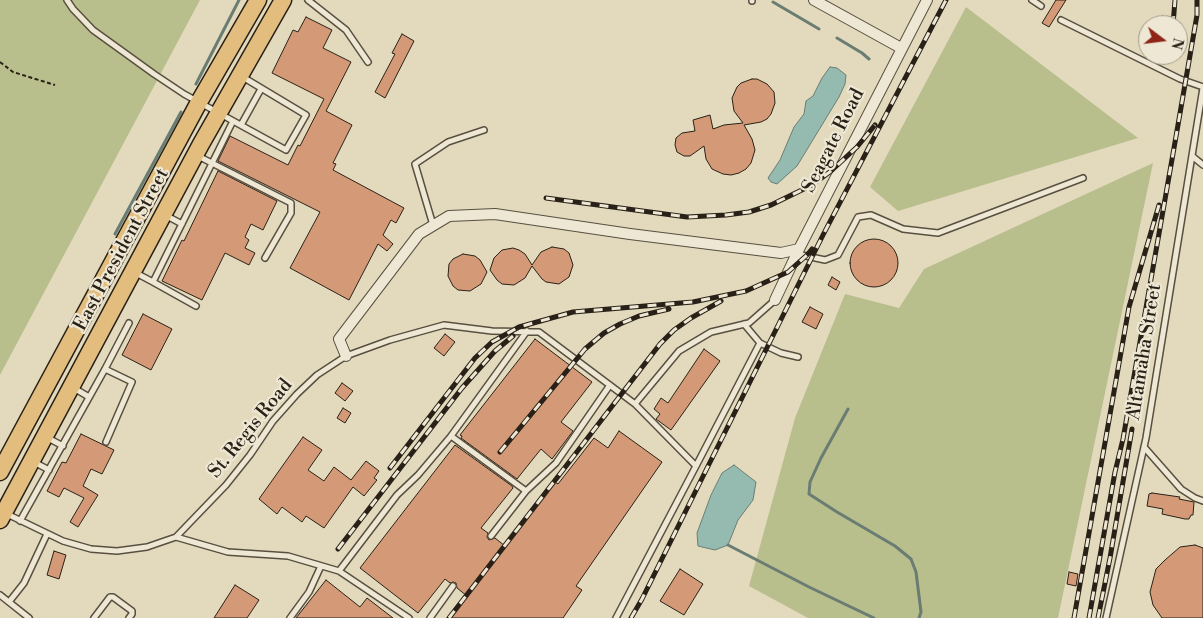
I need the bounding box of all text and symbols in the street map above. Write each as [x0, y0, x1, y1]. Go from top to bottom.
north arrow [1138, 15, 1188, 65]
text: N [1166, 36, 1187, 51]
street label: Seagate Road [798, 85, 870, 197]
street label: East President Street [69, 165, 175, 335]
street label: Altamaha Street [1123, 282, 1167, 422]
street label: St. Regis Road [204, 375, 298, 483]

